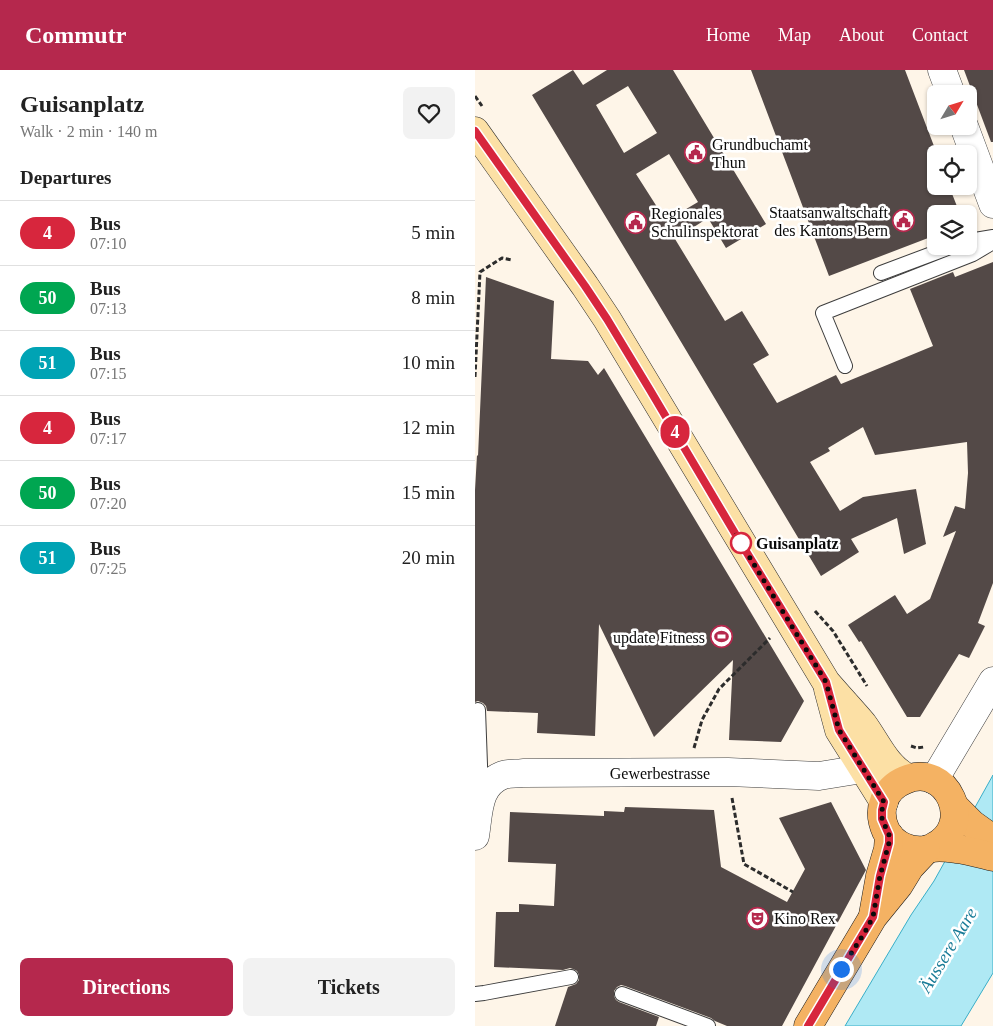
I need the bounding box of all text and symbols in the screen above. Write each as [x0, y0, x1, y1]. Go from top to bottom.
text: Commutr [25, 22, 126, 48]
text: Home [706, 25, 750, 45]
text: Map [778, 25, 811, 45]
text: About [839, 25, 884, 45]
text: Contact [912, 25, 968, 45]
north arrow [927, 85, 977, 135]
map controls [927, 85, 977, 255]
button: heart [403, 87, 455, 139]
text: Guisanplatz [20, 91, 144, 117]
text: Walk · 2 min · 140 m [20, 123, 157, 140]
place label: Grundbuchamt Thun [712, 136, 809, 171]
public building icon: Grundbuchamt Thun [684, 141, 708, 165]
button: locate [927, 145, 977, 195]
text: Departures [20, 167, 111, 188]
place label: Staatsanwaltschaft des Kantons Bern [769, 204, 889, 239]
place label: Regionales Schulinspektorat [651, 205, 759, 241]
button: layers [927, 205, 977, 255]
public building icon: Staatsanwaltschaft des Kantons Bern [892, 209, 916, 233]
public building icon: Regionales Schulinspektorat [623, 210, 647, 234]
text: Bus [90, 213, 121, 234]
text: 5 min [411, 222, 455, 243]
text: 4 [43, 223, 52, 243]
text: 07:10 [90, 235, 126, 252]
text: Bus [90, 278, 121, 299]
text: 8 min [411, 287, 455, 308]
text: 50 [39, 288, 57, 308]
text: 07:13 [90, 300, 126, 317]
text: Bus [90, 343, 121, 364]
text: 10 min [402, 352, 455, 373]
text: 51 [39, 353, 57, 373]
text: 07:15 [90, 365, 126, 382]
text: Bus [90, 408, 121, 429]
line badge: 4 [659, 416, 691, 448]
text: 12 min [402, 417, 455, 438]
text: 4 [43, 418, 52, 438]
text: 4 [671, 422, 680, 442]
text: 07:17 [90, 430, 126, 447]
text: Bus [90, 473, 121, 494]
text: 15 min [402, 482, 455, 503]
text: 50 [39, 483, 57, 503]
text: 07:20 [90, 495, 126, 512]
marker: Guisanplatz [730, 532, 752, 554]
place label: Guisanplatz [756, 535, 839, 553]
text: Bus [90, 538, 121, 559]
text: 20 min [402, 547, 455, 568]
text: 51 [39, 548, 57, 568]
text: 07:25 [90, 560, 126, 577]
sports icon: update Fitness [709, 625, 733, 649]
place label: update Fitness [613, 629, 705, 647]
street label: Gewerbestrasse [610, 765, 710, 782]
water label: Äussere Aare [914, 904, 981, 997]
theatre icon: Kino Rex [746, 906, 770, 930]
place label: Kino Rex [774, 910, 836, 927]
your location [829, 957, 854, 982]
button: Directions [20, 958, 233, 1016]
button: Tickets [243, 958, 455, 1016]

